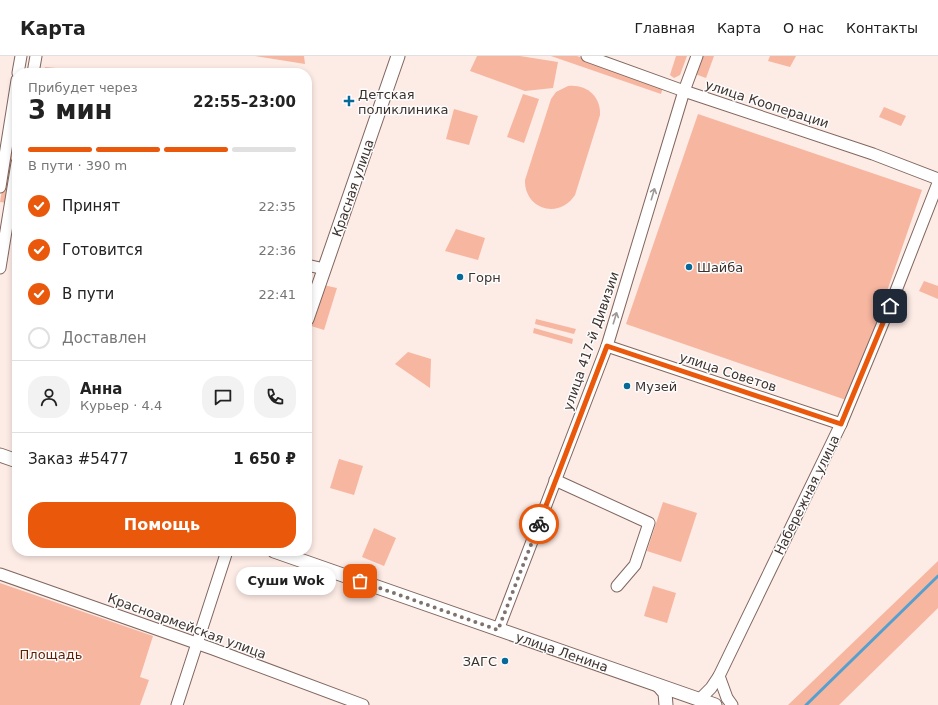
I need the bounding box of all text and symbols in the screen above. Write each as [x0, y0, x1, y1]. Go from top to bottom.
text: Карта [20, 17, 86, 39]
text: Главная [634, 20, 695, 36]
text: Карта [717, 20, 761, 36]
text: О нас [783, 20, 824, 36]
text: Контакты [846, 20, 918, 36]
street label: улица Кооперации [703, 77, 831, 131]
text: Прибудет через [28, 80, 138, 95]
place label: Детская поликлиника [358, 87, 449, 117]
text: 22:55–23:00 [193, 93, 296, 111]
text: 3 мин [28, 95, 113, 125]
marker: Детская поликлиника [343, 95, 355, 107]
street label: Красная улица [329, 137, 377, 239]
text: В пути · 390 m [28, 158, 127, 173]
one-way arrow [650, 188, 657, 201]
icon: check [28, 195, 50, 217]
text: Принят [62, 197, 120, 215]
text: 22:35 [259, 199, 296, 214]
icon: check [28, 239, 50, 261]
text: Готовится [62, 241, 143, 259]
text: 22:36 [259, 243, 296, 258]
place label: Шайба [697, 260, 743, 275]
marker: Шайба [684, 262, 694, 272]
place label: Горн [468, 270, 501, 285]
street label: улица 417-й Дивизии [560, 270, 622, 412]
marker: Горн [455, 272, 465, 282]
icon: check [28, 283, 50, 305]
text: В пути [62, 285, 114, 303]
text: 22:41 [259, 287, 296, 302]
pin [873, 289, 907, 323]
icon: home [879, 295, 901, 317]
one-way arrow [612, 312, 619, 325]
text: Доставлен [62, 329, 147, 347]
street label: улица Советов [678, 349, 778, 395]
button: person [28, 376, 70, 418]
button: chat [202, 376, 244, 418]
button: phone [254, 376, 296, 418]
place label: Музей [635, 379, 677, 394]
text: Анна [80, 380, 122, 398]
marker: Музей [622, 381, 632, 391]
text: Курьер · 4.4 [80, 398, 162, 413]
street label: Набережная улица [771, 433, 843, 557]
text: Заказ #5477 [28, 450, 129, 468]
text: 1 650 ₽ [233, 450, 296, 468]
button: Помощь [28, 502, 296, 548]
courier [519, 504, 559, 544]
icon: bike [528, 513, 550, 535]
pin [343, 564, 377, 598]
callout: Суши Wok [236, 567, 336, 595]
icon: bag [349, 570, 371, 592]
text: Суши Wok [248, 573, 324, 588]
street label: Красноармейская улица [106, 590, 268, 662]
street label: улица Ленина [514, 629, 610, 675]
park label: Площадь [20, 647, 82, 662]
place label: ЗАГС [463, 654, 497, 669]
marker: ЗАГС [500, 656, 510, 666]

